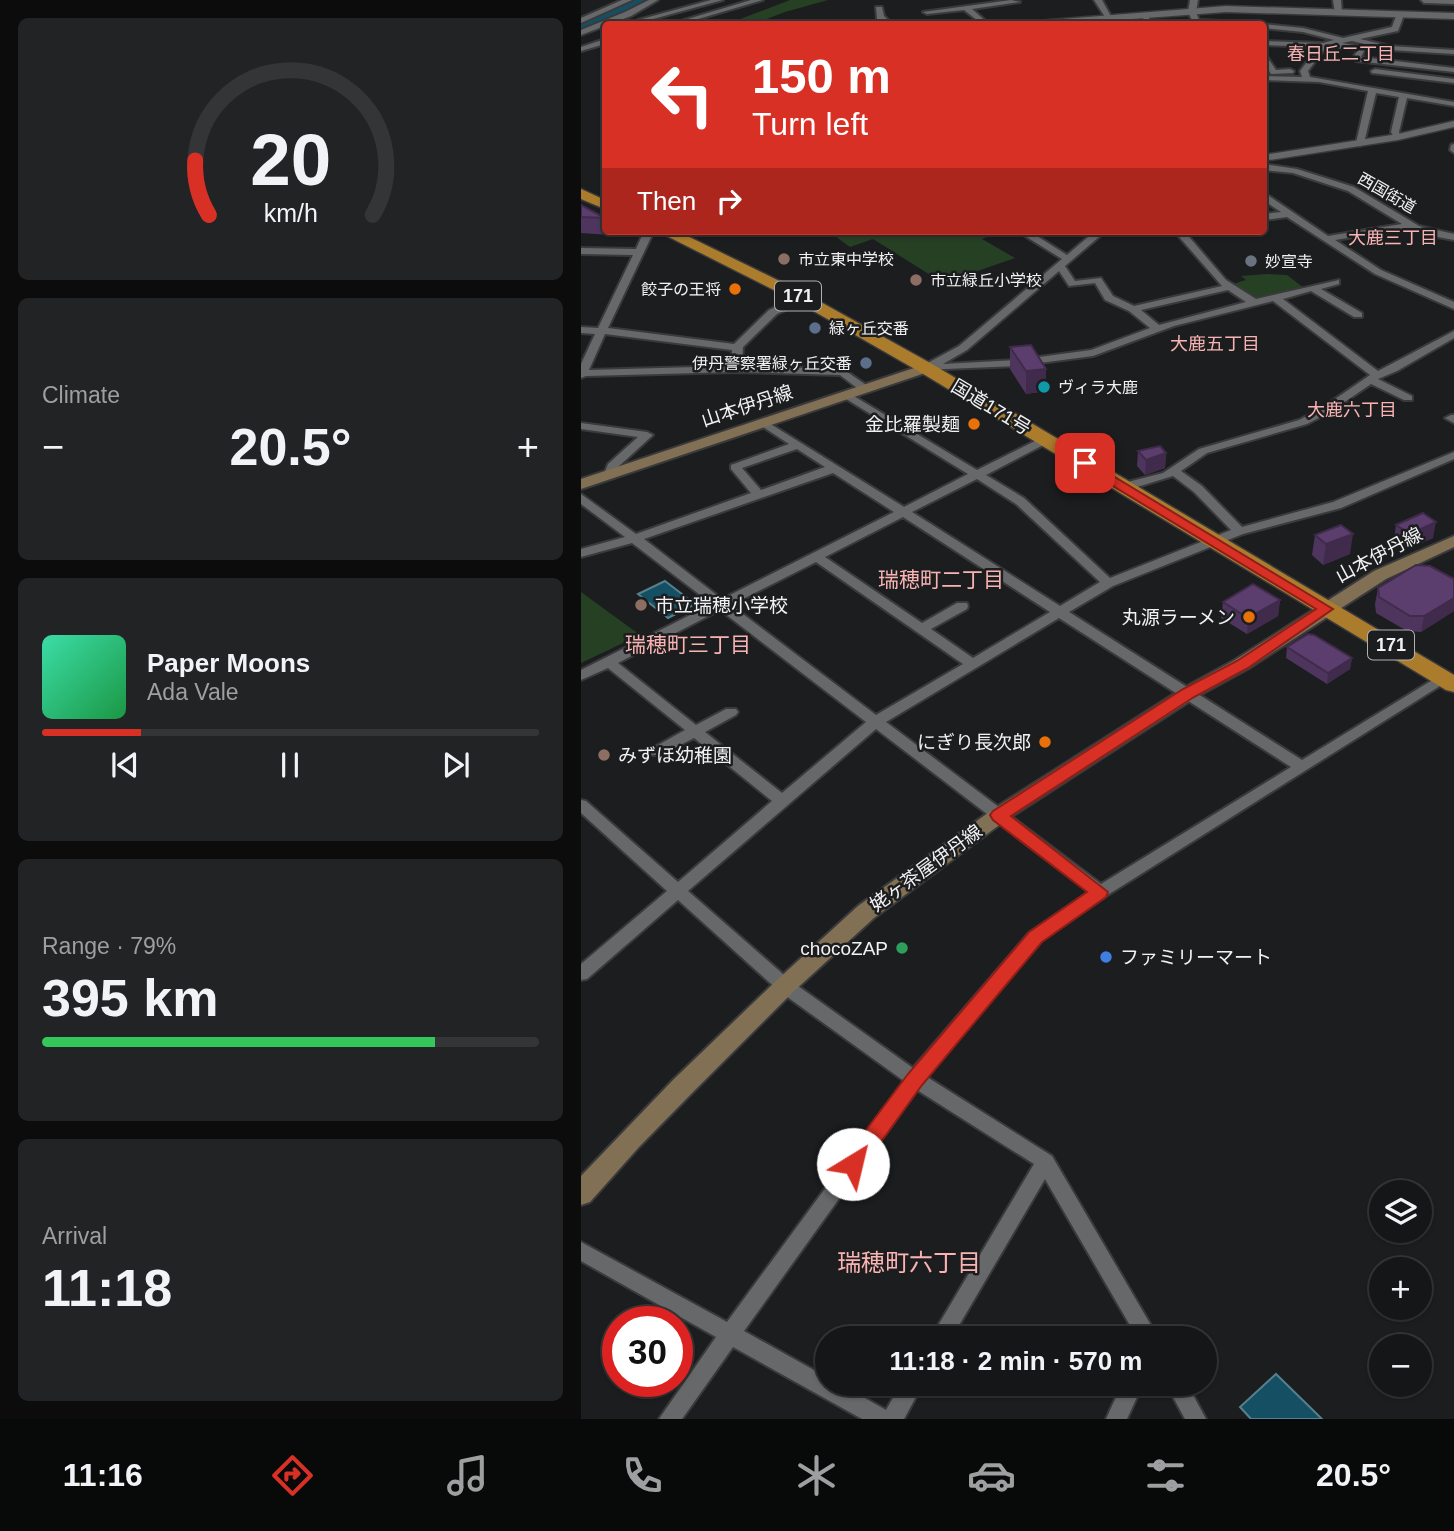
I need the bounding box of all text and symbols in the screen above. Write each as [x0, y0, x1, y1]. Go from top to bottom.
district label: 春日丘二丁目 [1287, 44, 1395, 64]
icon: left [637, 49, 728, 140]
text: 150 m [752, 49, 891, 103]
text: Turn left [752, 106, 868, 142]
text: 20 [250, 119, 331, 200]
street label: 西国街道 [1355, 170, 1419, 216]
icon: right [710, 182, 748, 220]
text: Then [637, 186, 696, 216]
text: km/h [263, 199, 318, 227]
district label: 大鹿三丁目 [1348, 228, 1438, 248]
marker: 市立東中学校 [776, 251, 792, 267]
place label: 市立東中学校 [798, 251, 894, 268]
marker: 妙宣寺 [1243, 253, 1259, 269]
place label: 妙宣寺 [1265, 253, 1313, 270]
marker: 市立緑丘小学校 [908, 272, 924, 288]
place label: 市立緑丘小学校 [930, 272, 1042, 289]
place label: 餃子の王将 [641, 281, 721, 298]
marker: 餃子の王将 [727, 281, 743, 297]
road number: 171 [775, 282, 821, 310]
marker: 緑ヶ丘交番 [807, 320, 823, 336]
place label: 緑ヶ丘交番 [829, 320, 909, 337]
district label: 大鹿五丁目 [1170, 334, 1260, 354]
place label: 伊丹警察署緑ヶ丘交番 [692, 355, 852, 372]
marker: 伊丹警察署緑ヶ丘交番 [858, 355, 874, 371]
street label: 国道171号 [948, 375, 1034, 439]
marker: ヴィラ大鹿 [1036, 379, 1052, 395]
place label: ヴィラ大鹿 [1058, 379, 1138, 396]
street label: 山本伊丹線 [699, 381, 795, 431]
text: Climate [42, 382, 120, 408]
district label: 大鹿六丁目 [1307, 400, 1397, 420]
place label: 金比羅製麺 [865, 414, 960, 435]
marker: 金比羅製麺 [966, 416, 982, 432]
text: 20.5° [229, 418, 352, 476]
text: − [42, 426, 64, 468]
text: + [517, 426, 539, 468]
pin [1055, 433, 1115, 493]
icon: arrive [1066, 444, 1104, 482]
street label: 山本伊丹線 [1332, 523, 1426, 587]
district label: 瑞穂町二丁目 [878, 568, 1004, 591]
place label: 市立瑞穂小学校 [655, 595, 788, 616]
marker: 市立瑞穂小学校 [633, 597, 649, 613]
place label: 丸源ラーメン [1122, 607, 1235, 628]
marker: 丸源ラーメン [1241, 609, 1257, 625]
road number: 171 [1368, 630, 1414, 660]
district label: 瑞穂町三丁目 [625, 633, 751, 656]
text: Paper Moons [147, 648, 310, 678]
text: Ada Vale [147, 679, 239, 705]
place label: にぎり長次郎 [917, 732, 1031, 753]
marker: にぎり長次郎 [1037, 734, 1053, 750]
place label: みずほ幼稚園 [618, 745, 732, 766]
icon: previous [106, 746, 144, 784]
icon: pause [271, 746, 309, 784]
icon: next [437, 746, 475, 784]
marker: みずほ幼稚園 [596, 747, 612, 763]
street label: 姥ヶ茶屋伊丹線 [866, 820, 986, 916]
text: Range · 79% [42, 933, 176, 959]
place label: chocoZAP [800, 938, 888, 959]
marker: chocoZAP [894, 940, 910, 956]
place label: ファミリーマート [1120, 947, 1272, 968]
marker: ファミリーマート [1098, 949, 1114, 965]
text: 395 km [42, 969, 218, 1027]
position arrow [816, 1127, 890, 1201]
map controls [1369, 1180, 1432, 1397]
button: layers [1369, 1180, 1432, 1243]
text: Arrival [42, 1223, 107, 1249]
district label: 瑞穂町六丁目 [837, 1249, 981, 1276]
button: + [1369, 1257, 1432, 1320]
text: 11:18 [42, 1259, 172, 1317]
speed limit sign: 30 [602, 1306, 693, 1397]
button: − [1369, 1334, 1432, 1397]
text: 11:18 · 2 min · 570 m [890, 1346, 1142, 1376]
icon: directions [268, 1451, 317, 1500]
icon: music [443, 1451, 492, 1500]
icon: phone [618, 1451, 667, 1500]
icon: climate [792, 1451, 841, 1500]
icon: car [967, 1451, 1016, 1500]
icon: filters [1141, 1451, 1190, 1500]
text: 11:16 [63, 1457, 143, 1493]
text: 20.5° [1316, 1457, 1391, 1493]

